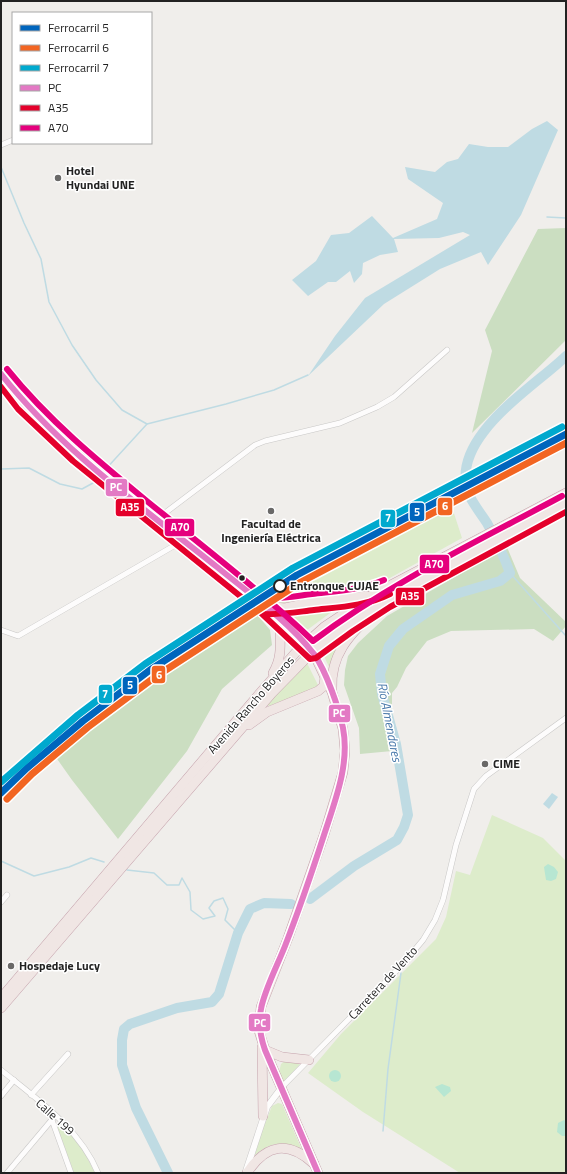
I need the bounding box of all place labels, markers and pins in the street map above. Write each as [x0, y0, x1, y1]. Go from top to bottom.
place label: Hotel Hyundai UNE [66, 161, 135, 194]
marker: Hotel Hyundai UNE [53, 173, 63, 183]
marker: Facultad de Ingeniería Eléctrica [266, 506, 276, 516]
place label: Facultad de Ingeniería Eléctrica [221, 514, 321, 547]
unlabelled marker [237, 573, 247, 583]
place label: Entronque CUJAE [290, 576, 379, 595]
marker: Entronque CUJAE [273, 579, 287, 593]
place label: CIME [493, 754, 520, 773]
marker: CIME [480, 759, 490, 769]
place label: Hospedaje Lucy [19, 956, 100, 975]
marker: Hospedaje Lucy [6, 961, 16, 971]

